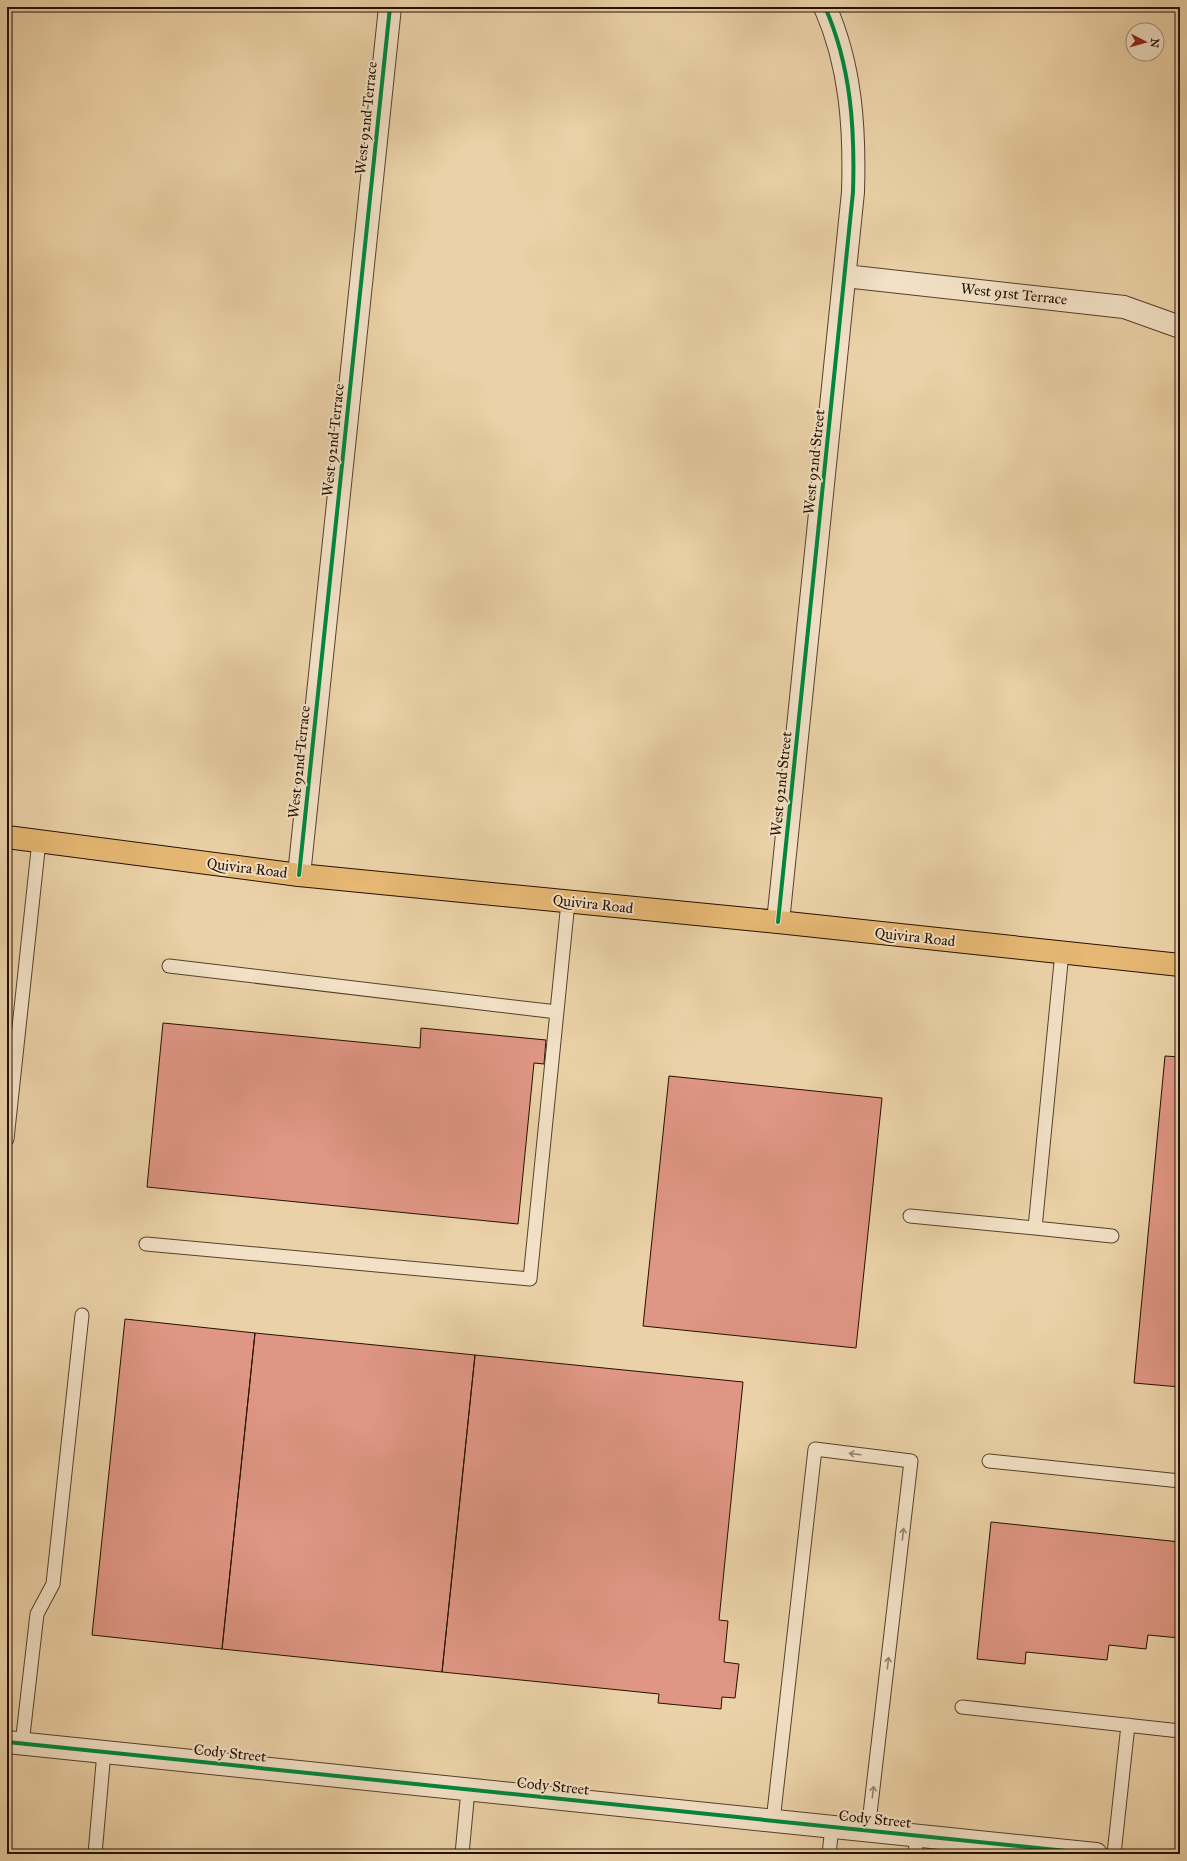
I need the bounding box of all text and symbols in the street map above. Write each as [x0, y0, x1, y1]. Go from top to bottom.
north arrow [1125, 22, 1165, 62]
text: N [1147, 38, 1161, 49]
street label: West 92nd Terrace [351, 61, 381, 175]
street label: West 91st Terrace [960, 279, 1068, 309]
street label: West 92nd Terrace [318, 383, 348, 497]
street label: West 92nd Street [800, 408, 829, 515]
street label: West 92nd Terrace [284, 705, 314, 819]
street label: West 92nd Street [767, 730, 796, 837]
street label: Quivira Road [206, 854, 289, 882]
street label: Quivira Road [552, 891, 635, 917]
street label: Quivira Road [874, 924, 957, 950]
one-way arrow [849, 1450, 862, 1458]
one-way arrow [899, 1528, 906, 1541]
one-way arrow [884, 1657, 892, 1670]
street label: Cody Street [193, 1740, 268, 1766]
street label: Cody Street [516, 1773, 591, 1799]
one-way arrow [869, 1786, 877, 1799]
street label: Cody Street [838, 1806, 913, 1832]

